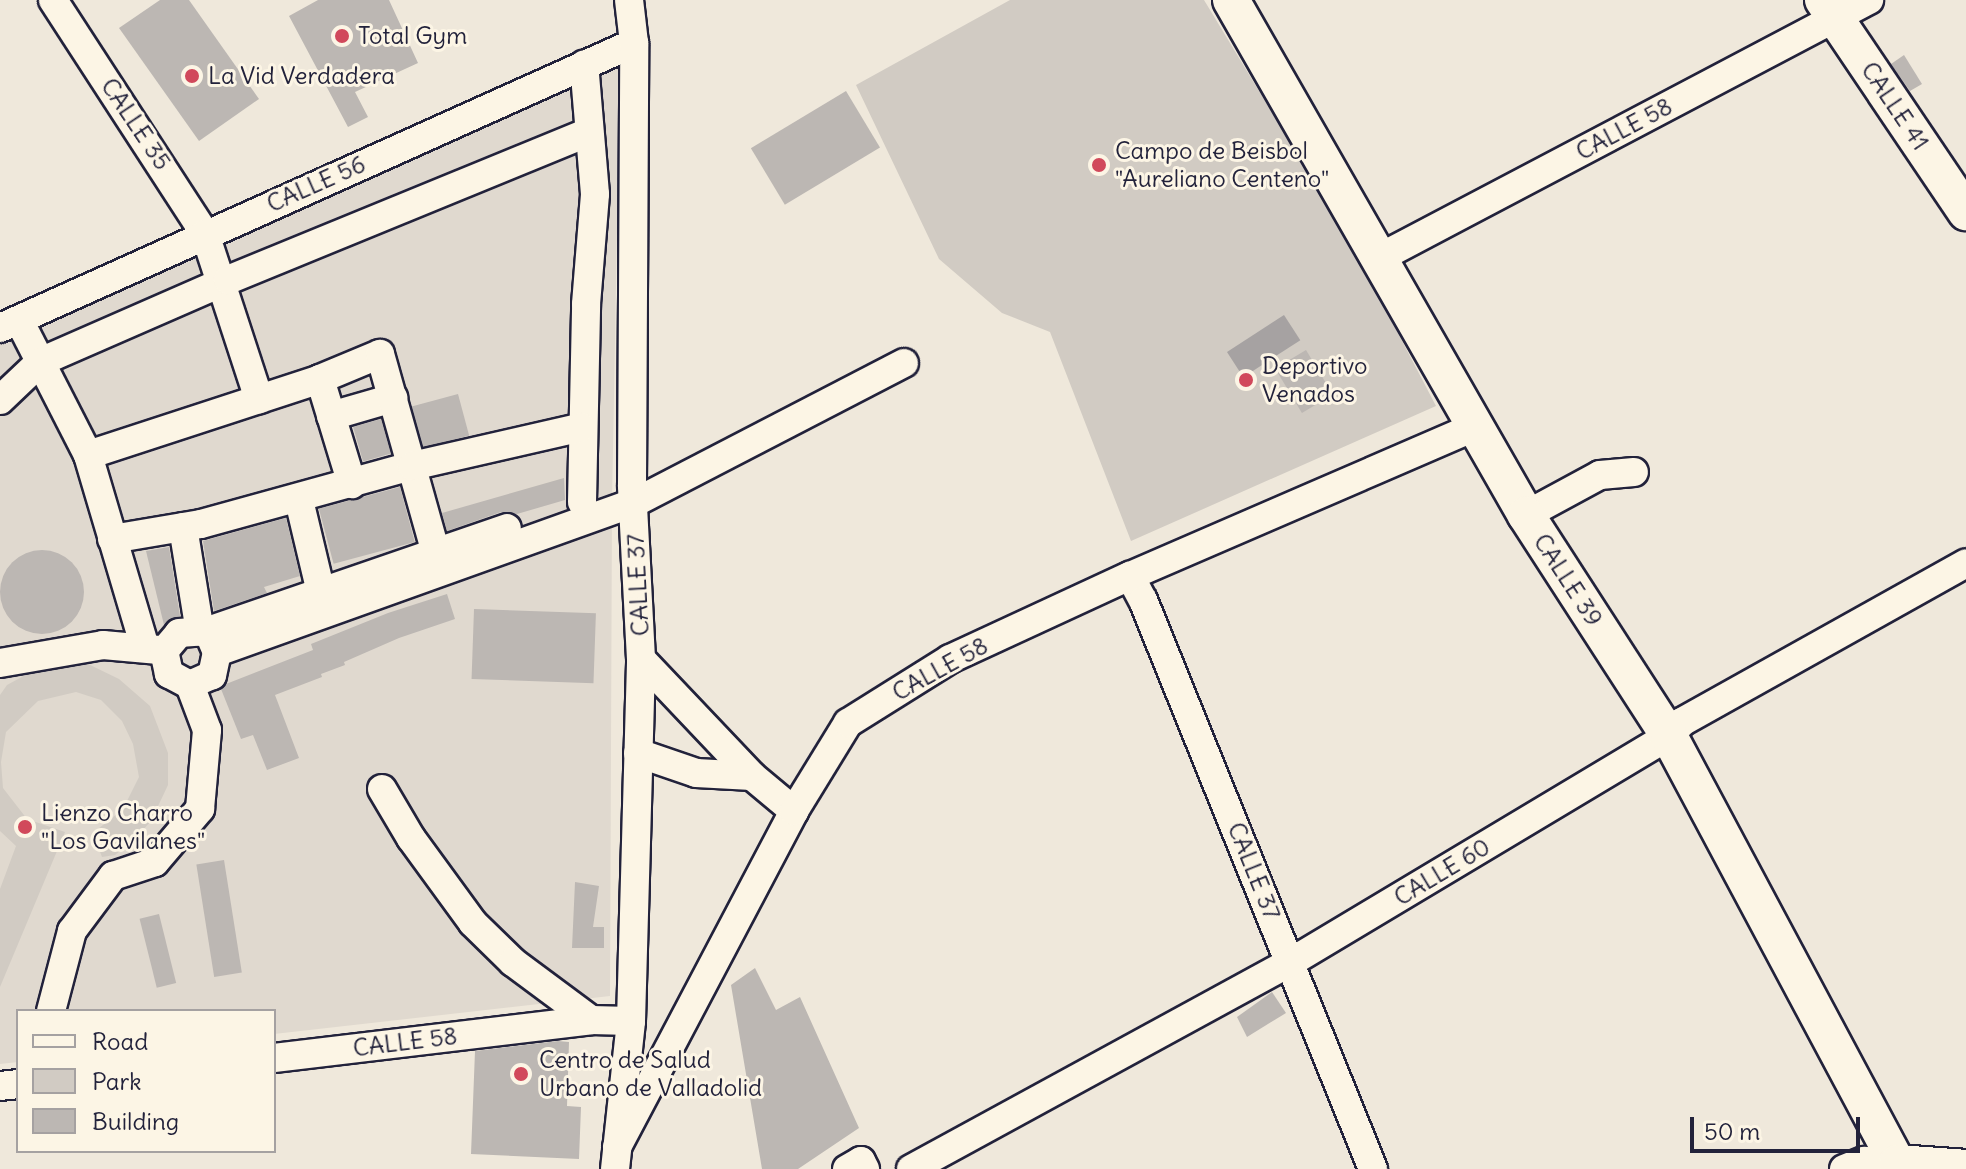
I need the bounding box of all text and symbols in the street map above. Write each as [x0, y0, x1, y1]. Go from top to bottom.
place label: Total Gym [358, 22, 467, 50]
marker: Total Gym [333, 27, 351, 45]
street label: CALLE 41 [1855, 56, 1935, 156]
place label: La Vid Verdadera [208, 62, 395, 90]
marker: La Vid Verdadera [183, 67, 201, 85]
street label: CALLE 35 [95, 73, 177, 175]
street label: CALLE 58 [1571, 92, 1677, 166]
place label: Campo de Beisbol "Aureliano Centeno" [1115, 137, 1329, 193]
street label: CALLE 56 [262, 150, 370, 218]
marker: Campo de Beisbol "Aureliano Centeno" [1090, 156, 1108, 174]
place label: Deportivo Venados [1262, 352, 1368, 408]
marker: Deportivo Venados [1237, 371, 1255, 389]
street label: CALLE 39 [1527, 528, 1609, 632]
street label: CALLE 37 [621, 533, 655, 637]
street label: CALLE 58 [887, 631, 993, 707]
place label: Lienzo Charro "Los Gavilanes" [41, 799, 205, 855]
marker: Lienzo Charro "Los Gavilanes" [16, 818, 34, 836]
street label: CALLE 37 [1221, 818, 1287, 924]
street label: CALLE 60 [1389, 832, 1495, 912]
legend [16, 1009, 276, 1153]
street label: CALLE 58 [351, 1021, 459, 1063]
text: Road [92, 1026, 148, 1056]
place label: Centro de Salud Urbano de Valladolid [539, 1046, 762, 1102]
marker: Centro de Salud Urbano de Valladolid [510, 1063, 532, 1085]
text: Park [92, 1066, 142, 1096]
scale bar [1694, 1101, 1864, 1151]
text: Building [92, 1106, 179, 1136]
text: 50 m [1704, 1116, 1760, 1146]

